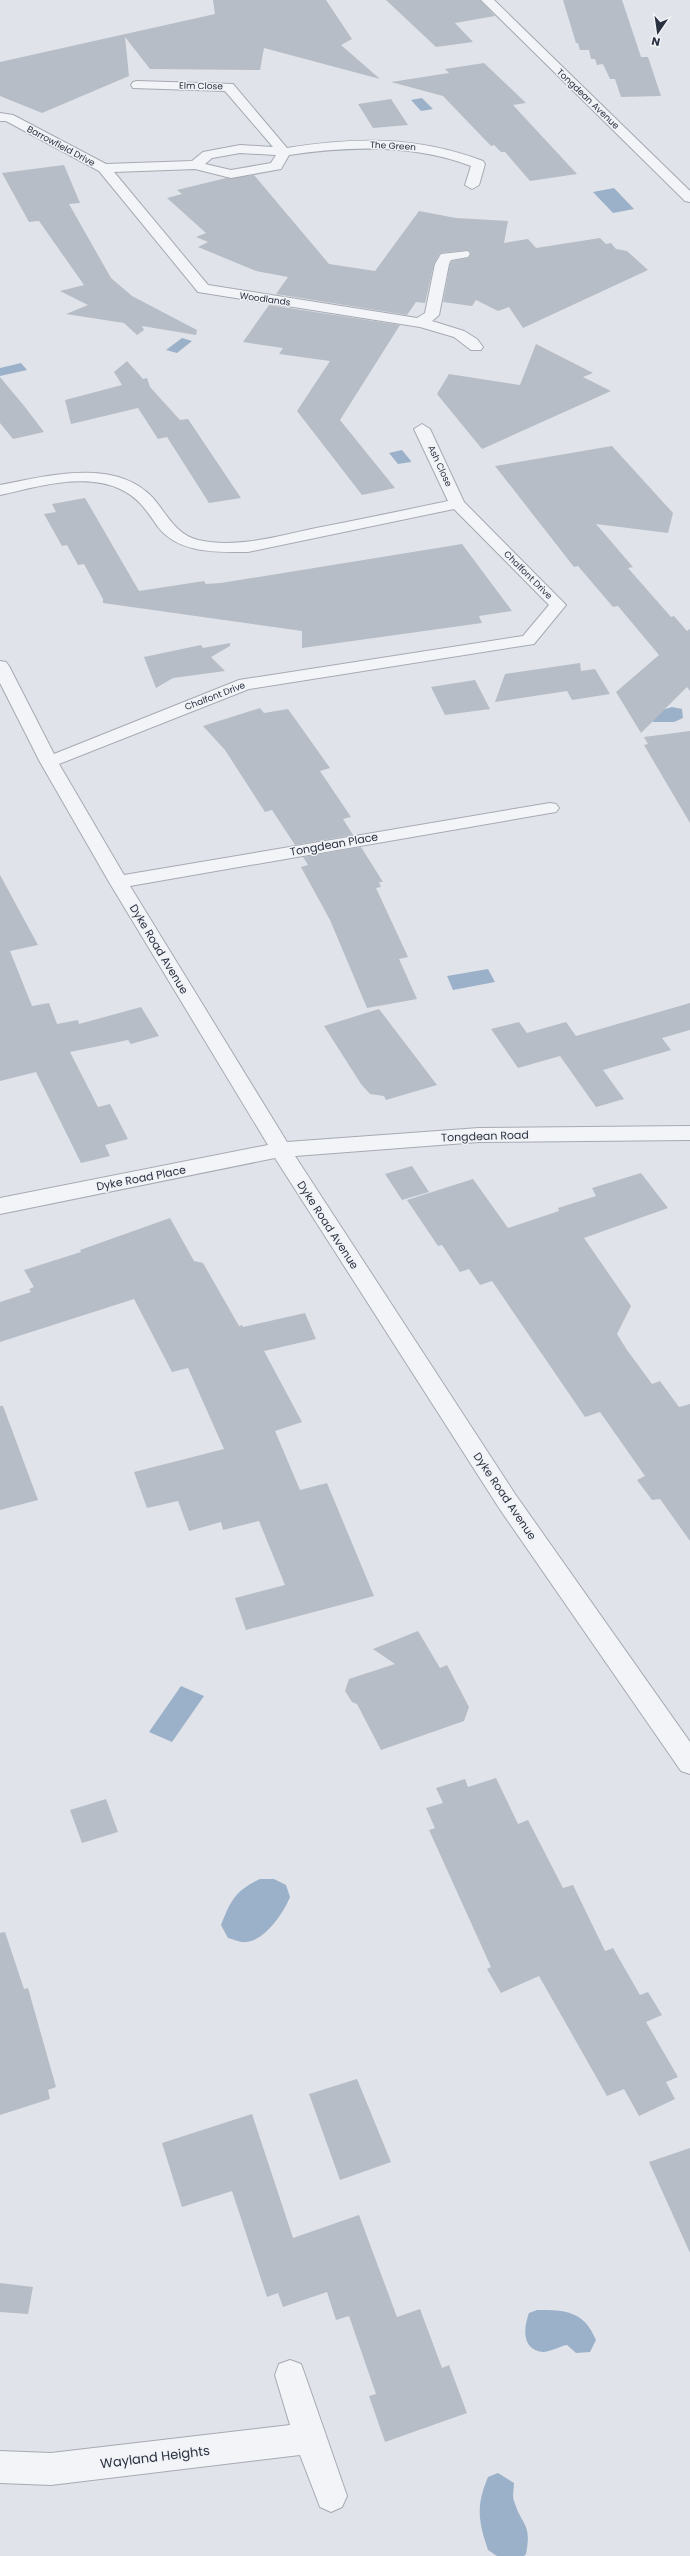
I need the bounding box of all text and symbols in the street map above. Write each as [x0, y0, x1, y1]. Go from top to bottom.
north arrow [638, 12, 678, 52]
text: N [650, 33, 662, 50]
street label: Tongdean Avenue [554, 66, 622, 132]
street label: Elm Close [179, 80, 223, 92]
street label: Barrowfield Drive [25, 123, 98, 169]
street label: The Green [370, 139, 416, 153]
street label: Woodlands [239, 289, 291, 309]
street label: Ash Close [425, 443, 455, 489]
street label: Chalfont Drive [501, 548, 555, 602]
street label: Chalfont Drive [183, 679, 247, 713]
street label: Tongdean Place [289, 828, 379, 860]
street label: Dyke Road Avenue [126, 901, 192, 997]
street label: Tongdean Road [441, 1126, 529, 1146]
street label: Dyke Road Place [95, 1161, 187, 1195]
street label: Dyke Road Avenue [293, 1178, 363, 1272]
street label: Dyke Road Avenue [470, 1449, 540, 1543]
street label: Wayland Heights [99, 2441, 211, 2473]

